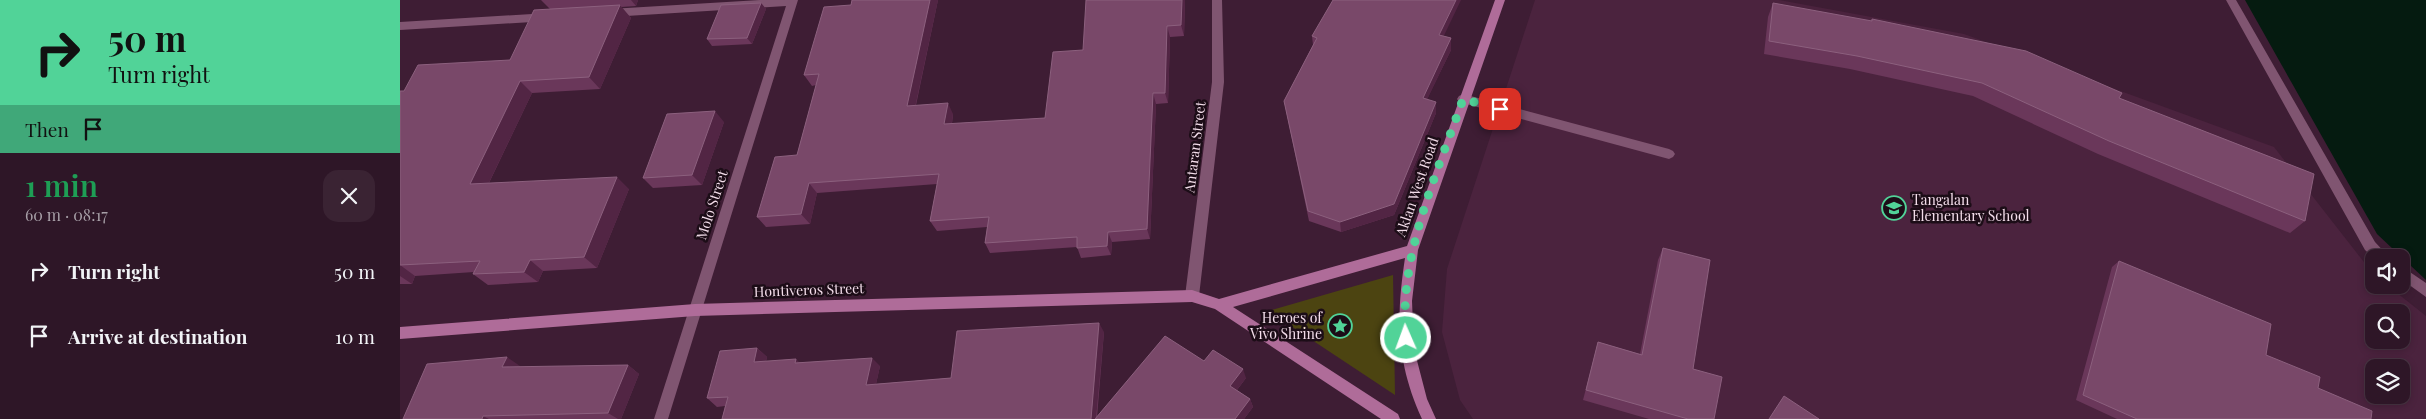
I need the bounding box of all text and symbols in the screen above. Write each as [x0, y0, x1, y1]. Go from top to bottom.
text: 50 m [108, 14, 186, 61]
icon: right [25, 20, 90, 85]
text: Turn right [108, 59, 210, 89]
pin [1479, 88, 1521, 130]
icon: arrive [1486, 95, 1514, 123]
street label: Antaran Street [1179, 99, 1210, 195]
icon: arrive [79, 115, 107, 143]
text: Then [25, 116, 69, 142]
street label: Aklan West Road [1390, 135, 1442, 240]
text: 1 min [25, 165, 98, 205]
street label: Molo Street [691, 167, 732, 242]
button: close [323, 170, 375, 222]
place label: Tangalan Elementary School [1912, 190, 2030, 225]
school or university icon: Tangalan Elementary School [1881, 195, 1907, 221]
text: 60 m · 08:17 [25, 204, 108, 225]
map controls [2365, 249, 2410, 404]
button: sound [2365, 249, 2410, 294]
icon: right [25, 257, 53, 285]
text: Turn right [68, 258, 160, 284]
text: 50 m [334, 258, 375, 284]
street label: Hontiveros Street [754, 278, 865, 301]
button: search [2365, 304, 2410, 349]
place label: Heroes of Vivo Shrine [1249, 308, 1323, 343]
position arrow [1379, 311, 1431, 363]
place icon: Heroes of Vivo Shrine [1327, 313, 1353, 339]
icon: arrive [25, 322, 53, 350]
text: Arrive at destination [68, 323, 248, 349]
text: 10 m [335, 323, 375, 349]
button: layers [2365, 359, 2410, 404]

